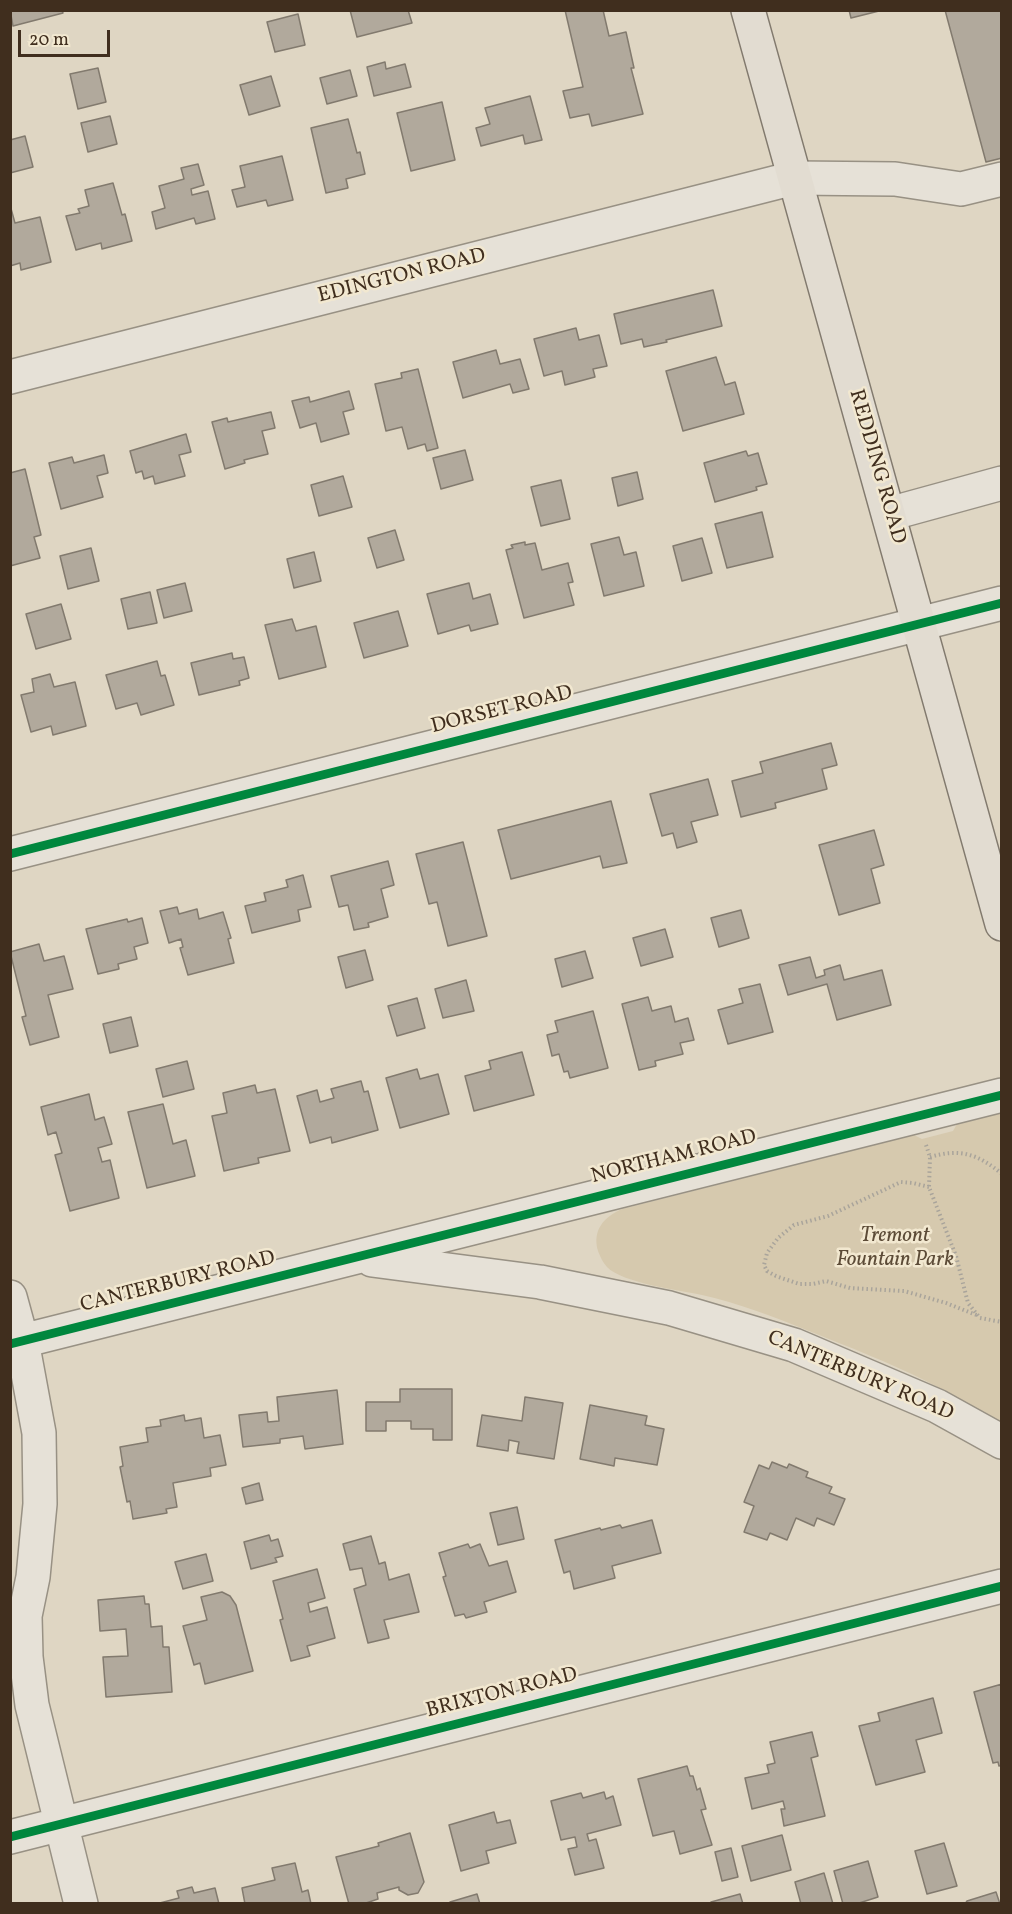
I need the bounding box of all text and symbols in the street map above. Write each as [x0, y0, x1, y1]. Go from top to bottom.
scale bar [21, 18, 112, 56]
text: 20 m [29, 28, 69, 53]
street label: EDINGTON ROAD [315, 244, 489, 310]
street label: REDDING ROAD [842, 387, 910, 547]
street label: DORSET ROAD [429, 681, 575, 741]
street label: NORTHAM ROAD [589, 1125, 759, 1191]
park label: Tremont Fountain Park [836, 1224, 954, 1274]
street label: CANTERBURY ROAD [78, 1247, 278, 1319]
street label: CANTERBURY ROAD [763, 1326, 957, 1428]
street label: BRIXTON ROAD [424, 1663, 580, 1725]

